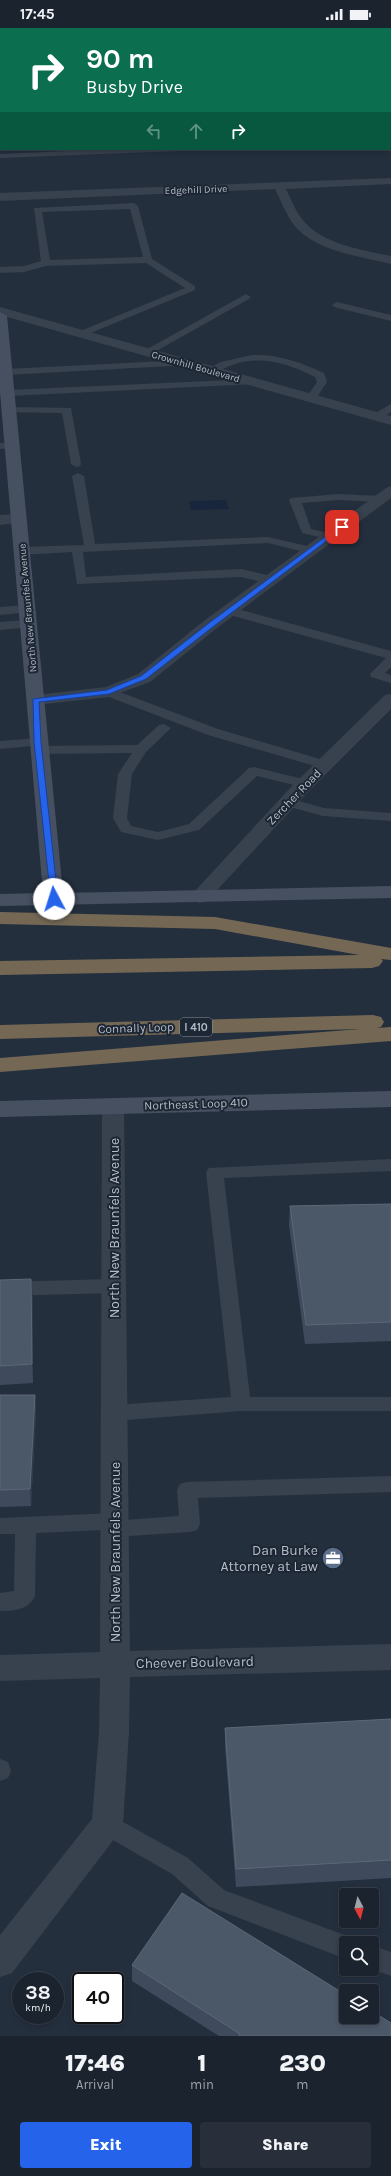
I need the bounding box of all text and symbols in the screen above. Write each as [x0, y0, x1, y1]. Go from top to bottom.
text: 17:45 [20, 5, 55, 23]
text: 90 m [86, 42, 154, 75]
icon: right [20, 44, 72, 96]
text: Busby Drive [86, 76, 183, 98]
icon: left [143, 120, 165, 142]
icon: ahead [185, 120, 207, 142]
icon: right [227, 120, 249, 142]
street label: Edgehill Drive [165, 183, 228, 197]
street label: Crownhill Boulevard [150, 349, 241, 385]
pin [325, 510, 359, 544]
icon: arrive [331, 516, 353, 538]
street label: North New Braunfels Avenue [16, 543, 40, 673]
street label: Zercher Road [264, 766, 324, 828]
position arrow [33, 878, 75, 920]
road number: I 410 [180, 1018, 212, 1036]
street label: Connally Loop [98, 1020, 174, 1036]
street label: Northeast Loop 410 [144, 1095, 248, 1113]
street label: North New Braunfels Avenue [106, 1138, 123, 1318]
street label: North New Braunfels Avenue [107, 1462, 124, 1642]
place label: Dan Burke Attorney at Law [221, 1542, 318, 1575]
office icon: Dan Burke Attorney at Law [320, 1545, 346, 1571]
street label: Cheever Boulevard [136, 1653, 254, 1672]
north arrow [339, 1888, 379, 1928]
map controls [339, 1888, 379, 2024]
button: search [339, 1936, 379, 1976]
speed limit sign: 40 [72, 1972, 124, 2024]
text: 38 [25, 1981, 51, 2004]
button: layers [339, 1984, 379, 2024]
text: km/h [25, 2002, 51, 2014]
text: 17:46 [65, 2049, 125, 2077]
text: 1 [197, 2049, 207, 2077]
text: 230 [279, 2049, 326, 2077]
text: Arrival [76, 2077, 114, 2092]
text: min [190, 2077, 214, 2092]
text: m [296, 2077, 309, 2092]
button: Exit [20, 2122, 192, 2168]
button: Share [200, 2122, 371, 2168]

